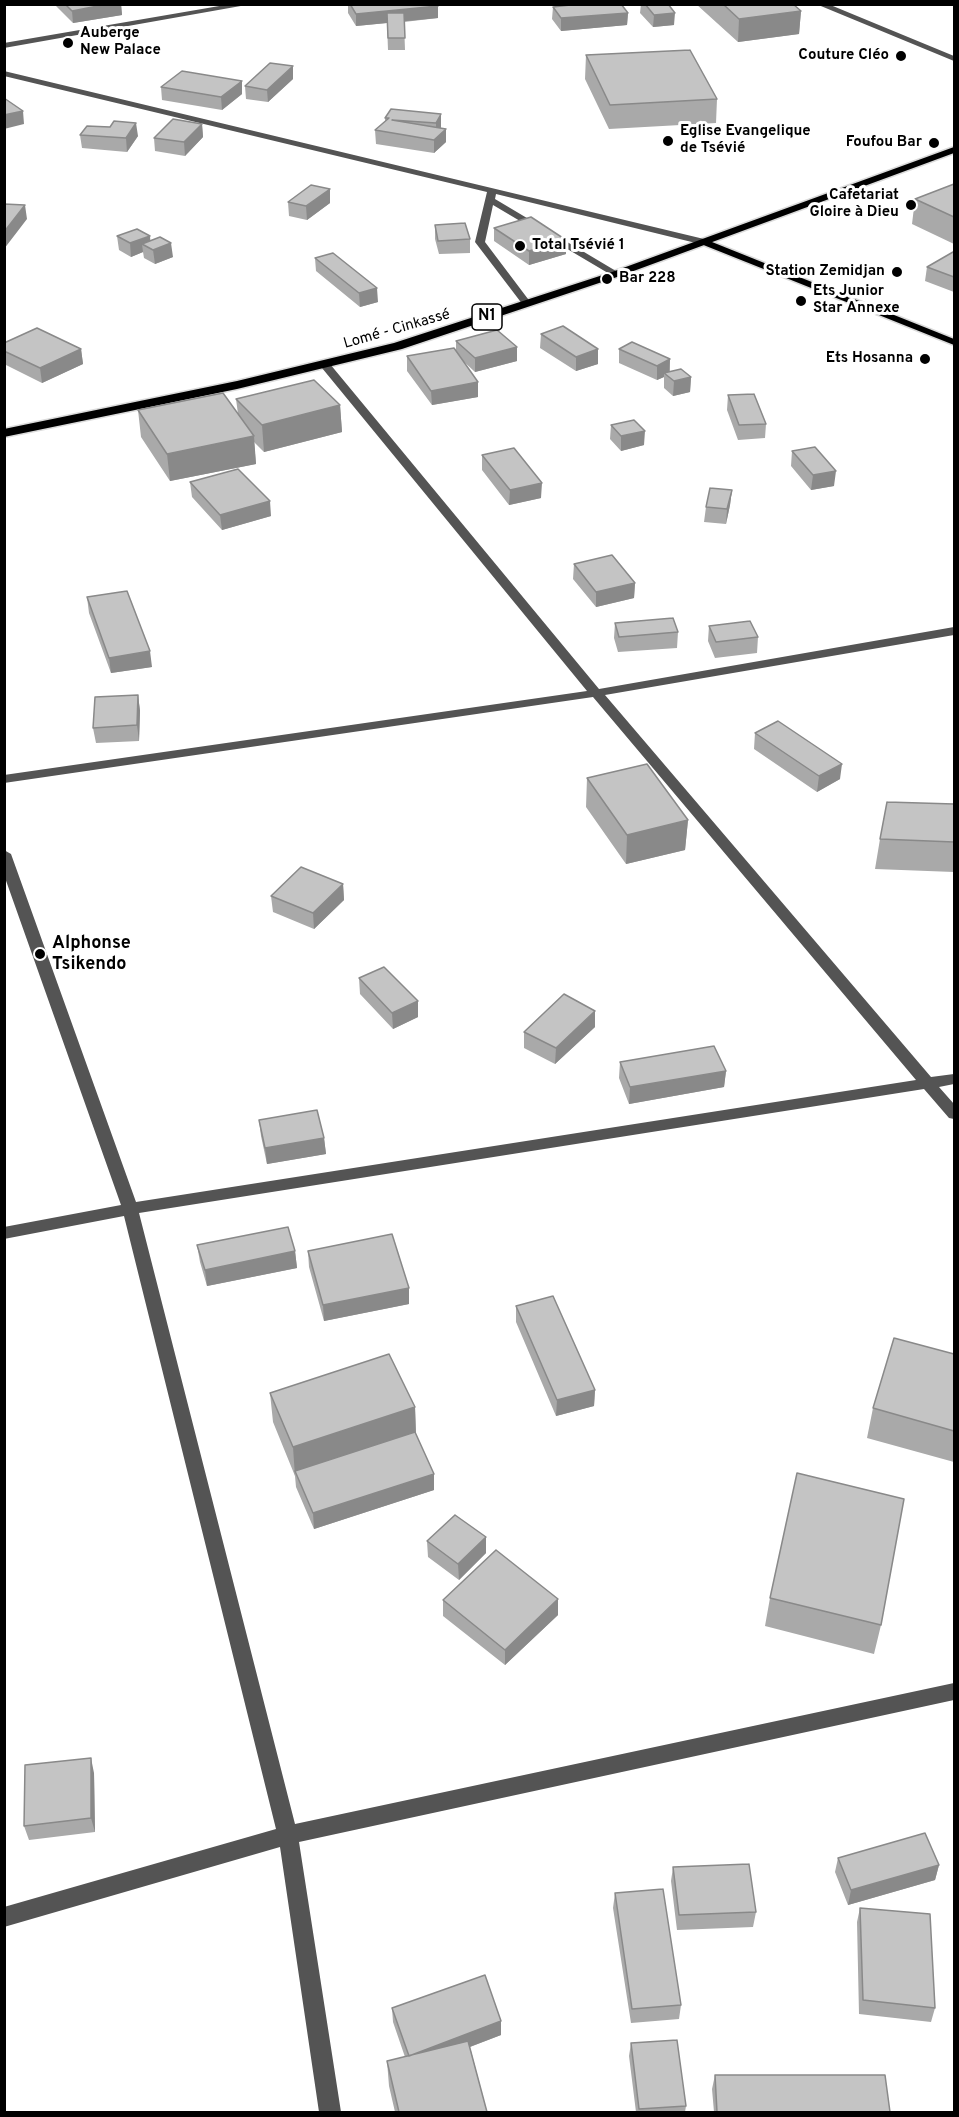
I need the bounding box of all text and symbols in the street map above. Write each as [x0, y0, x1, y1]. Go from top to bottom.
place label: Auberge New Palace [80, 25, 161, 60]
marker: Auberge New Palace [61, 36, 75, 50]
place label: Couture Cléo [798, 47, 889, 65]
marker: Couture Cléo [894, 49, 908, 63]
place label: Eglise Evangelique de Tsévié [680, 123, 811, 158]
marker: Eglise Evangelique de Tsévié [661, 134, 675, 148]
place label: Foufou Bar [846, 134, 922, 152]
marker: Foufou Bar [927, 136, 941, 150]
place label: Cafetariat Gloire à Dieu [809, 187, 899, 222]
marker: Cafetariat Gloire à Dieu [904, 198, 918, 212]
place label: Total Tsévié 1 [532, 237, 625, 255]
marker: Total Tsévié 1 [513, 239, 527, 253]
place label: Station Zemidjan [765, 263, 885, 281]
marker: Station Zemidjan [890, 265, 904, 279]
place label: Bar 228 [619, 270, 676, 288]
marker: Bar 228 [600, 272, 614, 286]
place label: Ets Junior Star Annexe [813, 283, 900, 318]
marker: Ets Junior Star Annexe [794, 294, 808, 308]
road number: N1 [472, 304, 502, 330]
street label: Lomé - Cinkassé [342, 306, 452, 354]
place label: Ets Hosanna [826, 350, 913, 368]
marker: Ets Hosanna [918, 352, 932, 366]
place label: Alphonse Tsikendo [52, 933, 131, 976]
marker: Alphonse Tsikendo [33, 947, 47, 961]

